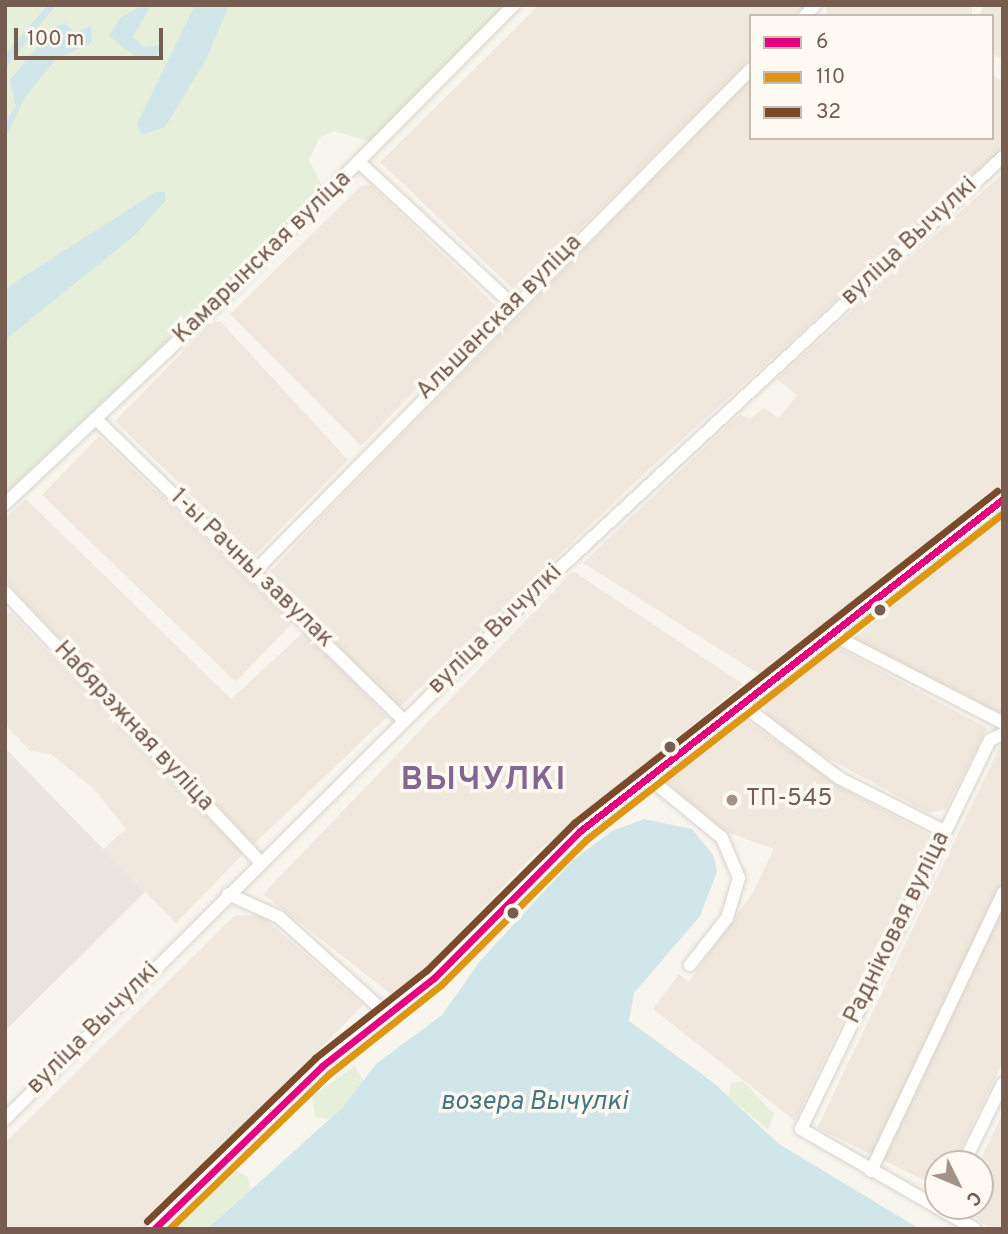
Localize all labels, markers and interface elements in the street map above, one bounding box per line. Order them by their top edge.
scale bar [18,14,166,58]
legend [749,14,994,140]
text: 100 m [27,26,84,53]
text: 6 [816,29,829,56]
text: 110 [816,64,845,91]
text: 32 [816,99,841,126]
street label: Камарынская вуліца [168,166,358,350]
street label: вуліца Вычулкі [836,172,984,312]
street label: Альшанская вуліца [411,229,589,407]
street label: 1-ы Рачны завулак [163,484,339,654]
street label: вуліца Вычулкі [423,559,569,701]
unlabelled marker [873,603,887,617]
street label: Набярэжная вуліца [47,636,219,818]
unlabelled marker [663,740,677,754]
district label: ВЫЧУЛКІ [402,762,566,800]
place label: ТП-545 [746,786,832,814]
marker: ТП-545 [724,792,740,808]
street label: Радніковая вуліца [839,827,957,1029]
unlabelled marker [506,906,520,920]
street label: вуліца Вычулкі [22,957,166,1101]
water label: возера Вычулкі [440,1087,628,1119]
north arrow [924,1150,994,1220]
text: С [960,1185,986,1211]

